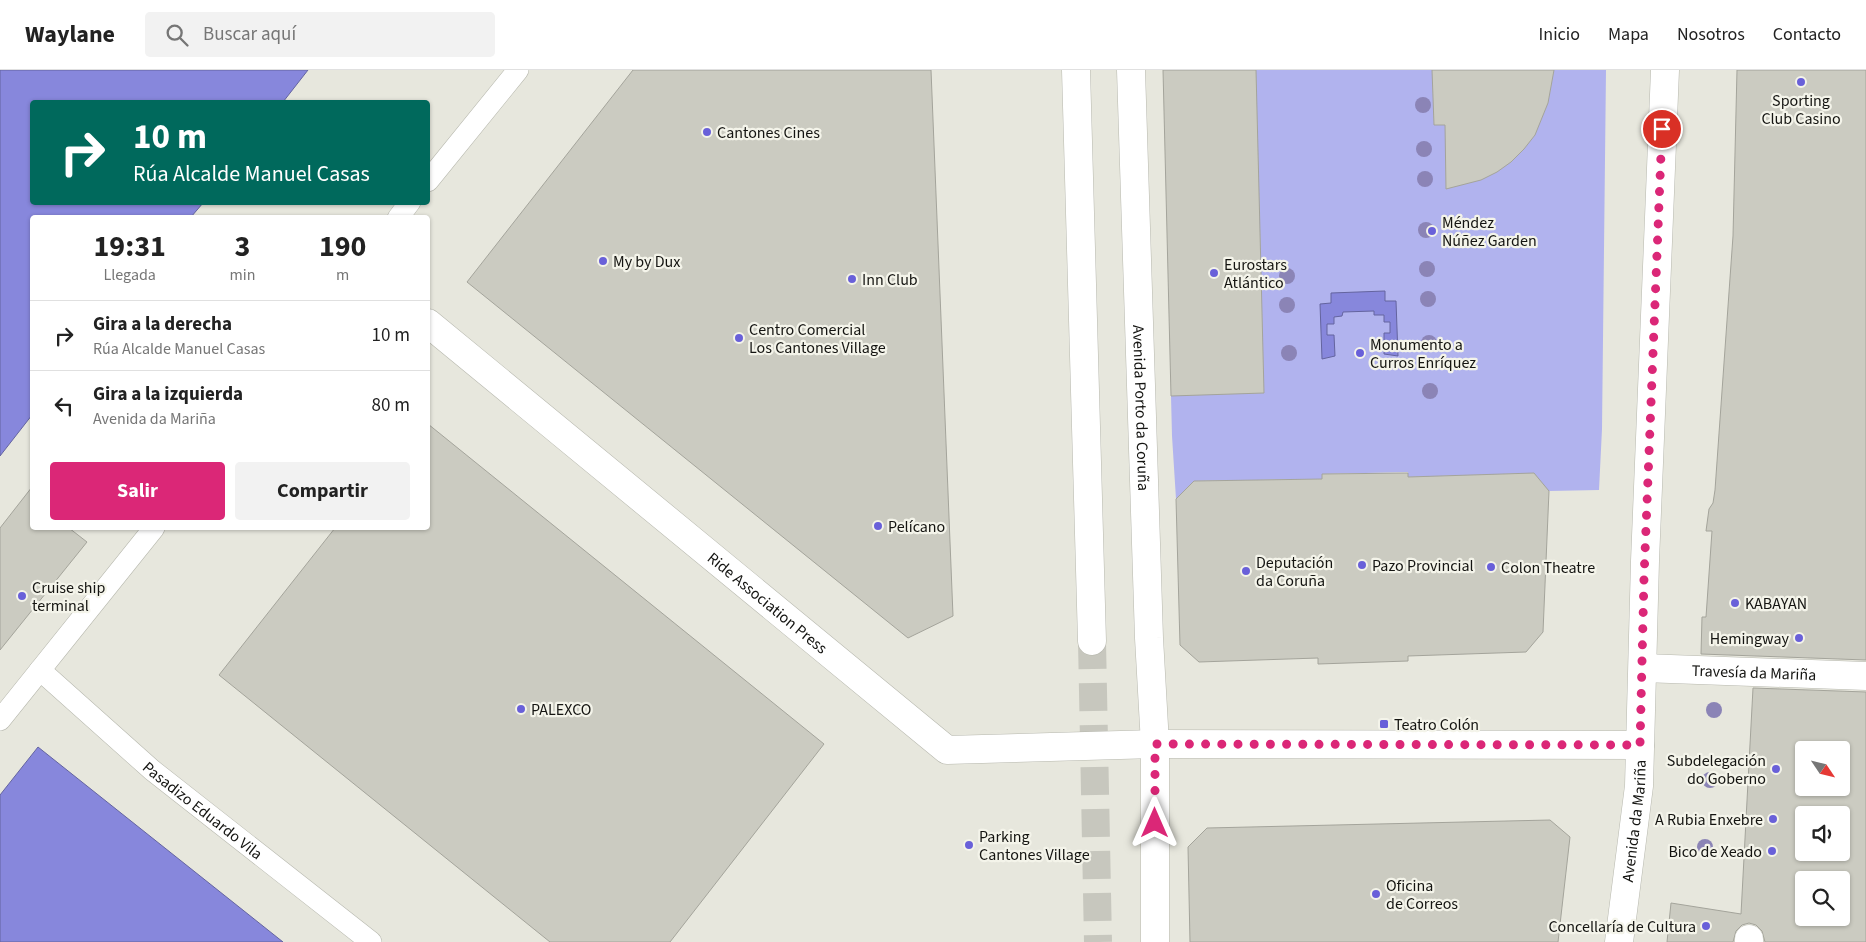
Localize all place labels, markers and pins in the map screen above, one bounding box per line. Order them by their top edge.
marker: Sporting Club Casino [1795,76,1807,88]
place label: Sporting Club Casino [1761,90,1841,130]
pin [1641,108,1683,150]
place label: Cantones Cines [717,122,820,144]
marker: Cantones Cines [701,126,713,138]
place label: Méndez Núñez Garden [1442,212,1537,252]
marker: Méndez Núñez Garden [1426,225,1438,237]
place label: My by Dux [613,251,680,273]
place label: Eurostars Atlántico [1224,254,1287,294]
marker: My by Dux [597,255,609,267]
marker: Eurostars Atlántico [1208,267,1220,279]
place label: Inn Club [862,269,918,291]
marker: Inn Club [846,273,858,285]
place label: Centro Comercial Los Cantones Village [749,319,886,359]
marker: Centro Comercial Los Cantones Village [733,332,745,344]
place label: Monumento a Curros Enríquez [1370,334,1476,374]
marker: Monumento a Curros Enríquez [1354,347,1366,359]
place label: Pelícano [888,516,945,538]
marker: Pelícano [872,520,884,532]
place label: Deputación da Coruña [1256,552,1333,592]
place label: Pazo Provincial [1372,555,1474,577]
place label: Colon Theatre [1501,557,1595,579]
marker: Pazo Provincial [1356,559,1368,571]
marker: Colon Theatre [1485,561,1497,573]
marker: Deputación da Coruña [1240,565,1252,577]
place label: Cruise ship terminal [32,577,106,617]
marker: Cruise ship terminal [16,590,28,602]
place label: KABAYAN [1745,593,1807,615]
marker: KABAYAN [1729,597,1741,609]
place label: Hemingway [1710,628,1790,650]
marker: Hemingway [1793,632,1805,644]
place label: PALEXCO [531,699,591,721]
marker: PALEXCO [515,703,527,715]
place label: Teatro Colón [1394,714,1479,736]
marker: Teatro Colón [1378,718,1390,730]
place label: Subdelegación do Goberno [1667,750,1766,790]
marker: Subdelegación do Goberno [1770,763,1782,775]
place label: A Rubia Enxebre [1655,809,1763,831]
marker: A Rubia Enxebre [1767,813,1779,825]
place label: Parking Cantones Village [979,826,1090,866]
marker: Parking Cantones Village [963,839,975,851]
place label: Bico de Xeado [1668,841,1762,863]
marker: Bico de Xeado [1766,845,1778,857]
place label: Oficina de Correos [1386,875,1458,915]
marker: Oficina de Correos [1370,888,1382,900]
place label: Concellaría de Cultura [1548,916,1696,938]
marker: Concellaría de Cultura [1700,920,1712,932]

